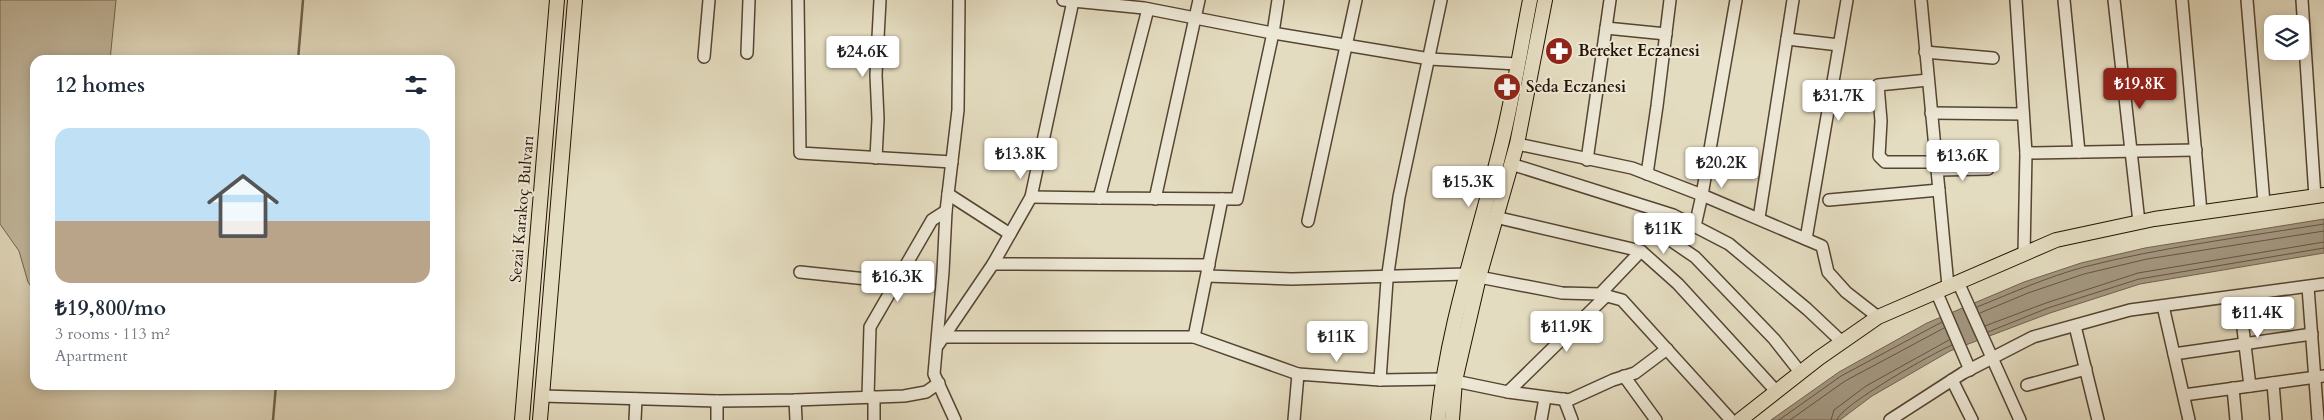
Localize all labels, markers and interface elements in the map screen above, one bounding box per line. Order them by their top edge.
map controls [2264,15,2309,60]
button: layers [2264,15,2309,60]
pin: ₺24.6K [822,36,904,78]
pharmacy icon: Bereket Eczanesi [1544,36,1574,66]
place label: Bereket Eczanesi [1578,40,1700,62]
text: ₺24.6K [837,41,889,63]
pin: ₺19.8K [2099,68,2181,110]
text: 12 homes [55,71,145,100]
icon: filters [402,71,430,99]
pharmacy icon: Seda Eczanesi [1492,72,1522,102]
text: ₺19.8K [2114,73,2166,95]
place label: Seda Eczanesi [1526,76,1626,98]
pin: ₺31.7K [1798,80,1880,122]
text: ₺31.7K [1813,85,1865,107]
street label: Sezai Karakoç Bulvarı [505,134,539,283]
pin: ₺13.8K [980,138,1062,180]
pin: ₺13.6K [1922,140,2004,182]
text: ₺13.8K [995,143,1047,165]
text: ₺13.6K [1937,145,1989,167]
pin: ₺20.2K [1681,146,1763,189]
text: ₺20.2K [1696,152,1748,174]
icon: home [198,161,288,251]
pin: ₺15.3K [1428,166,1510,208]
text: ₺15.3K [1443,171,1495,193]
pin: ₺11K [1634,212,1694,255]
text: ₺11K [1645,218,1683,240]
pin: ₺16.3K [857,260,939,303]
text: ₺16.3K [872,266,924,288]
text: ₺19,800/mo [55,294,166,323]
pin: ₺11.4K [2217,296,2299,339]
text: ₺11.4K [2232,302,2284,324]
pin: ₺11.9K [1526,310,1608,353]
text: ₺11.9K [1541,316,1593,338]
pin: ₺11K [1307,320,1367,363]
text: 3 rooms · 113 m² [55,323,170,345]
text: ₺11K [1318,326,1356,348]
text: Apartment [55,345,128,367]

